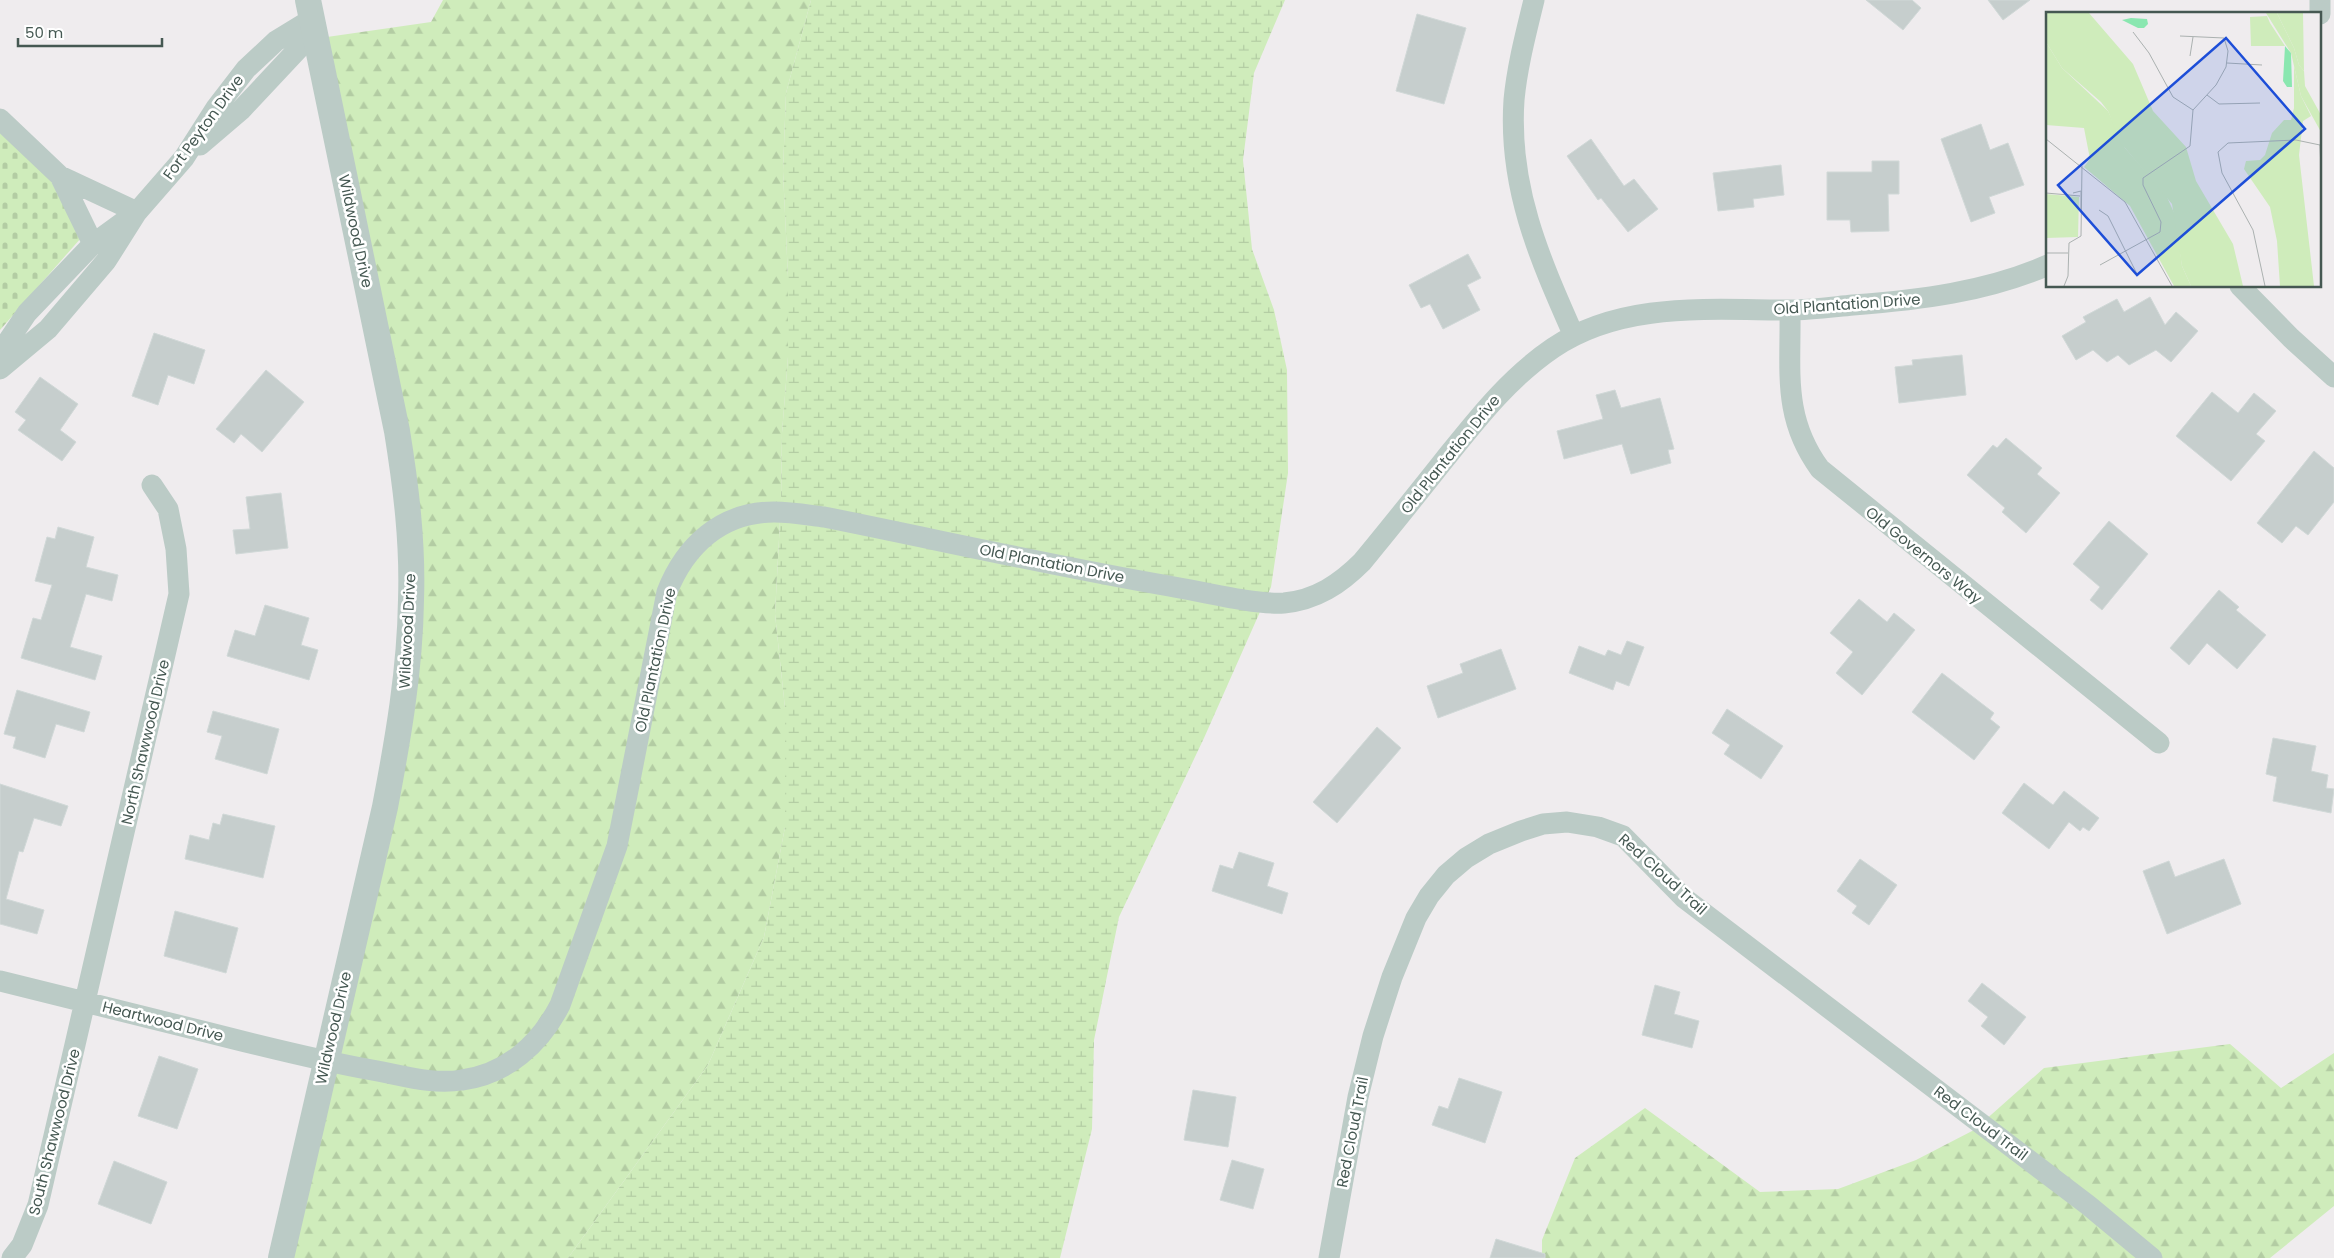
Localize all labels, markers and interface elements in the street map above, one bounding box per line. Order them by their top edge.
inset map [2046,12,2322,288]
scale bar [18,15,161,47]
text: 50 m [25,22,63,43]
street label: Fort Peyton Drive [158,70,248,184]
street label: Wildwood Drive [334,172,378,290]
street label: Old Plantation Drive [1773,288,1921,320]
street label: Old Plantation Drive [1395,390,1505,518]
street label: Old Governors Way [1861,502,1987,609]
street label: Old Plantation Drive [978,539,1126,587]
street label: Wildwood Drive [393,573,421,689]
street label: Old Plantation Drive [629,586,681,734]
street label: North Shawwood Drive [116,657,174,827]
street label: Red Cloud Trail [1614,829,1712,919]
street label: Wildwood Drive [310,969,356,1087]
street label: Heartwood Drive [100,996,226,1046]
street label: South Shawwood Drive [23,1046,85,1218]
street label: Red Cloud Trail [1331,1075,1373,1189]
street label: Red Cloud Trail [1930,1081,2032,1165]

